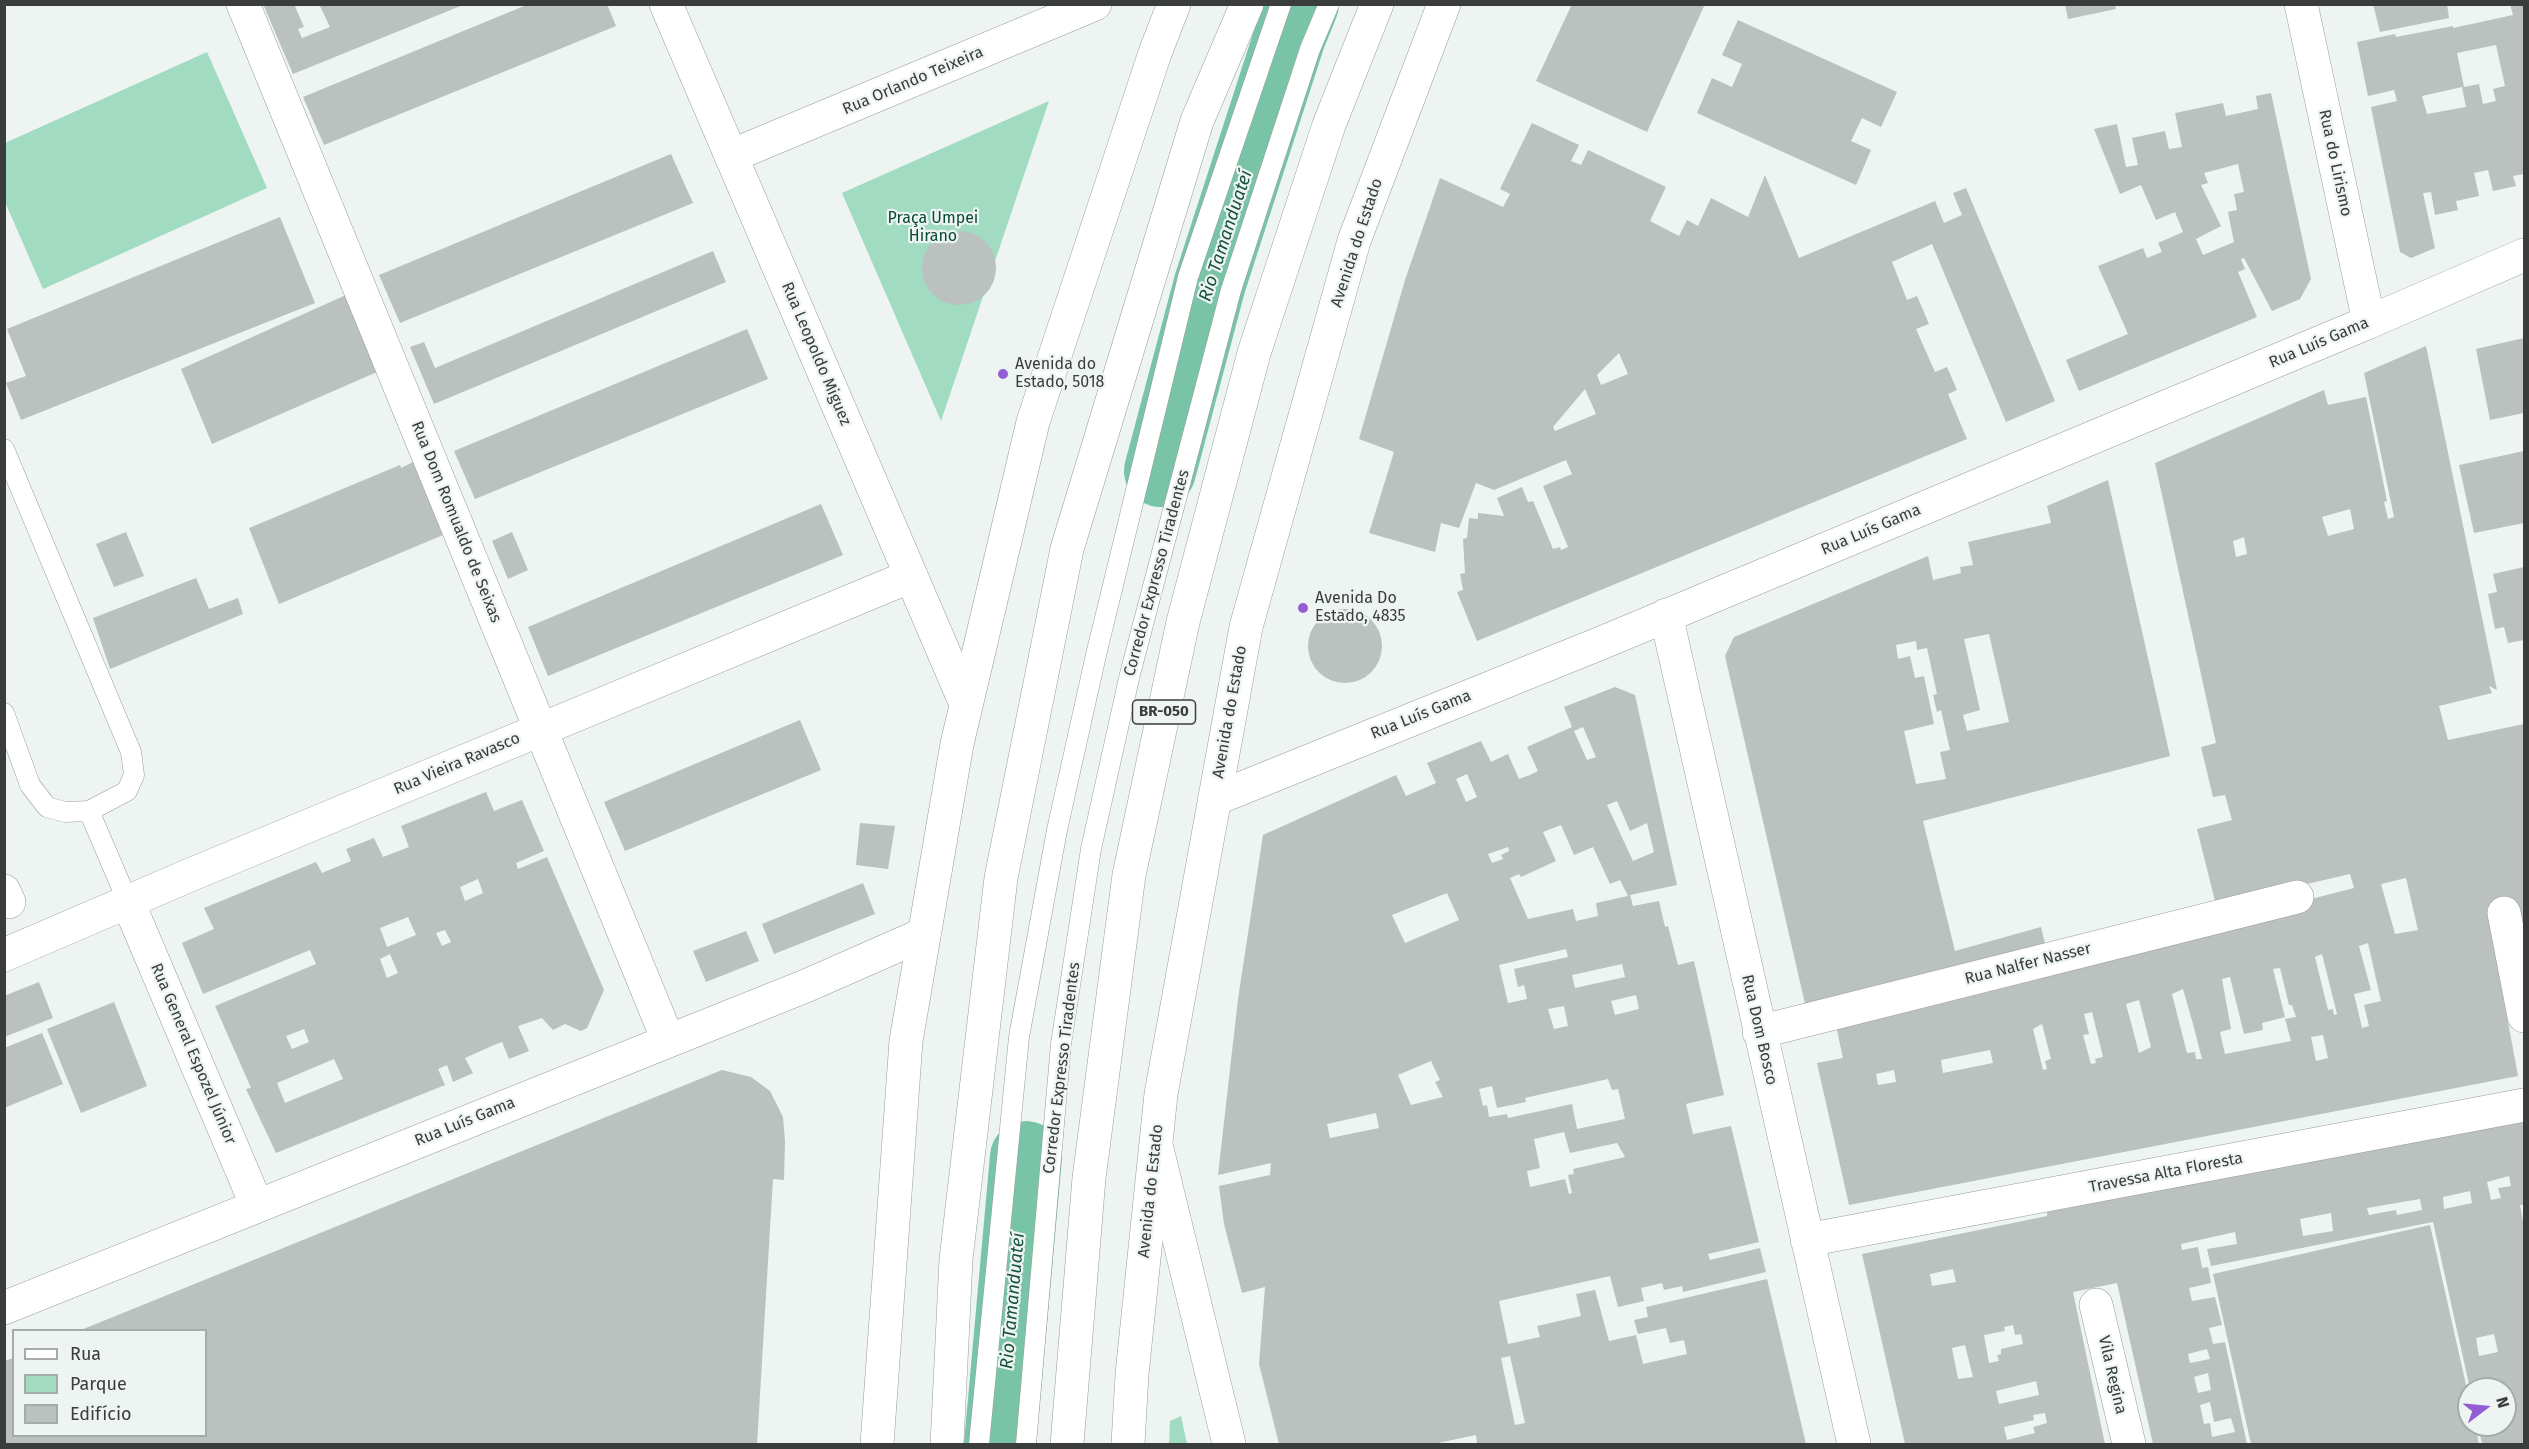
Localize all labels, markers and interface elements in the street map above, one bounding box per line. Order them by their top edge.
street label: Rua Orlando Teixeira [840,43,986,119]
street label: Rua do Lirismo [2314,108,2356,218]
water label: Rio Tamanduateí [1195,168,1257,304]
street label: Avenida do Estado [1327,176,1387,310]
park label: Praça Umpei Hirano [888,209,978,247]
street label: Rua Leopoldo Miguez [777,279,855,429]
street label: Rua Luís Gama [2266,313,2372,373]
place label: Avenida do Estado, 5018 [1015,355,1104,393]
marker: Avenida do Estado, 5018 [996,367,1010,381]
street label: Rua Dom Romualdo de Seixas [407,418,505,626]
street label: Corredor Expresso Tiradentes [1120,468,1194,678]
street label: Rua Luís Gama [1818,500,1924,560]
place label: Avenida Do Estado, 4835 [1315,589,1405,627]
marker: Avenida Do Estado, 4835 [1296,601,1310,615]
street label: Avenida do Estado [1209,644,1251,780]
street label: Rua Luís Gama [1368,686,1474,744]
road number: BR-050 [1132,700,1196,724]
street label: Rua Vieira Ravasco [391,729,523,799]
street label: Rua Nalfer Nasser [1963,939,2093,989]
street label: Rua General Espozel Júnior [146,961,240,1147]
street label: Corredor Expresso Tiradentes [1039,961,1085,1175]
street label: Rua Dom Bosco [1737,973,1781,1087]
street label: Rua Luís Gama [412,1093,518,1151]
street label: Avenida do Estado [1134,1123,1168,1259]
street label: Travessa Alta Floresta [2087,1149,2245,1197]
water label: Rio Tamanduateí [996,1232,1030,1370]
legend [12,1329,207,1437]
street label: Vila Regina [2094,1334,2130,1416]
text: Rua [70,1343,101,1365]
text: Parque [70,1373,127,1395]
north arrow [2457,1377,2517,1437]
text: N [2492,1395,2513,1410]
text: Edifício [70,1403,132,1425]

